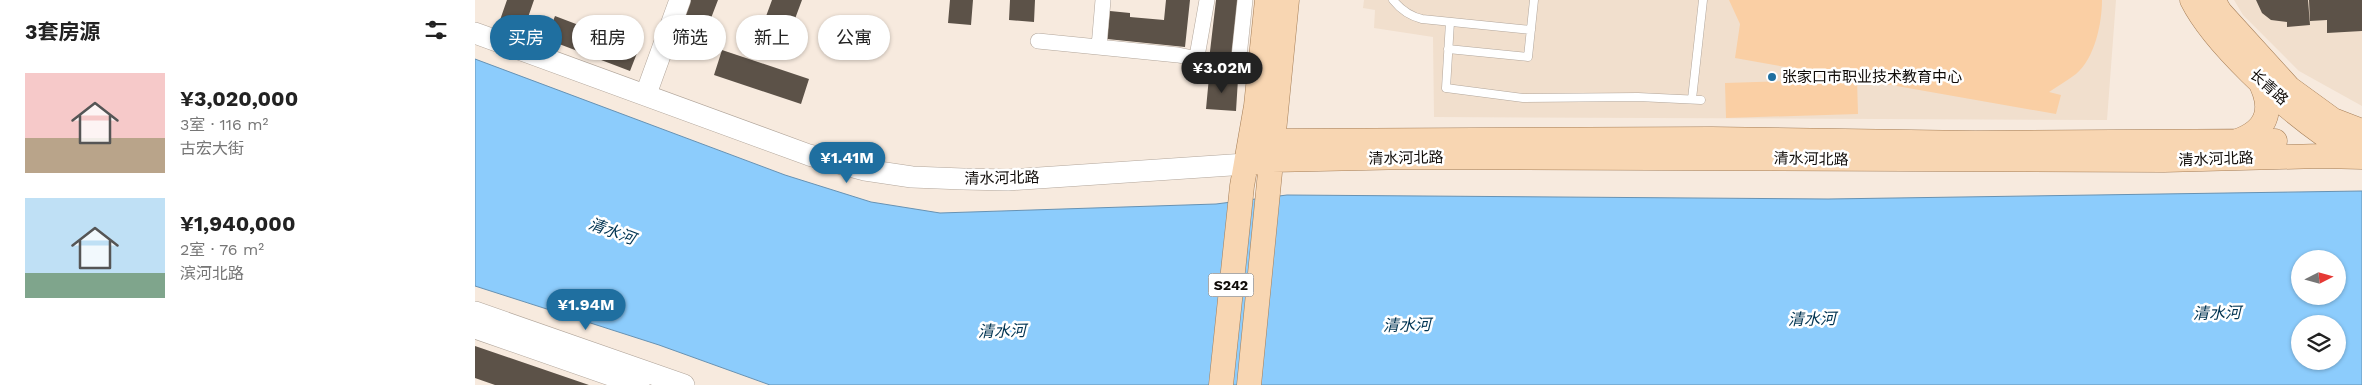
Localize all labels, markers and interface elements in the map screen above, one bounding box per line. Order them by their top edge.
chip: 买房 [490,15,562,60]
chip: 租房 [572,15,644,60]
chip: 筛选 [654,15,726,60]
chip: 新上 [736,15,808,60]
chip: 公寓 [818,15,890,60]
icon: filters [422,16,450,44]
text: 3套房源 [25,19,100,44]
pin: ¥3.02M [1181,52,1263,94]
text: ¥3.02M [1192,58,1252,77]
street label: 长青路 [2246,65,2292,109]
place label: 张家口市职业技术教育中心 [1782,68,1962,86]
marker: 张家口市职业技术教育中心 [1766,71,1778,83]
text: ¥3,020,000 [180,86,298,111]
icon: home [65,93,125,153]
text: 3室 · 116 m² [180,115,268,134]
text: 古宏大街 [180,139,244,158]
pin: ¥1.41M [806,142,888,184]
text: ¥1.41M [820,148,874,167]
street label: 清水河北路 [1368,148,1444,168]
street label: 清水河北路 [1773,149,1849,169]
street label: 清水河北路 [2178,149,2254,169]
street label: 清水河北路 [964,168,1040,188]
text: ¥1,940,000 [180,211,295,236]
water label: 清水河 [586,214,641,249]
icon: home [65,218,125,278]
text: 2室 · 76 m² [180,240,264,259]
north arrow [2291,250,2346,305]
map controls [2291,250,2346,370]
text: 滨河北路 [180,264,244,283]
road number: S242 [1209,274,1253,296]
pin: ¥1.94M [545,288,627,331]
text: ¥1.94M [558,295,614,314]
water label: 清水河 [2193,303,2244,323]
water label: 清水河 [1788,309,1839,329]
water label: 清水河 [1383,315,1434,335]
button: layers [2291,315,2346,370]
water label: 清水河 [978,321,1029,341]

